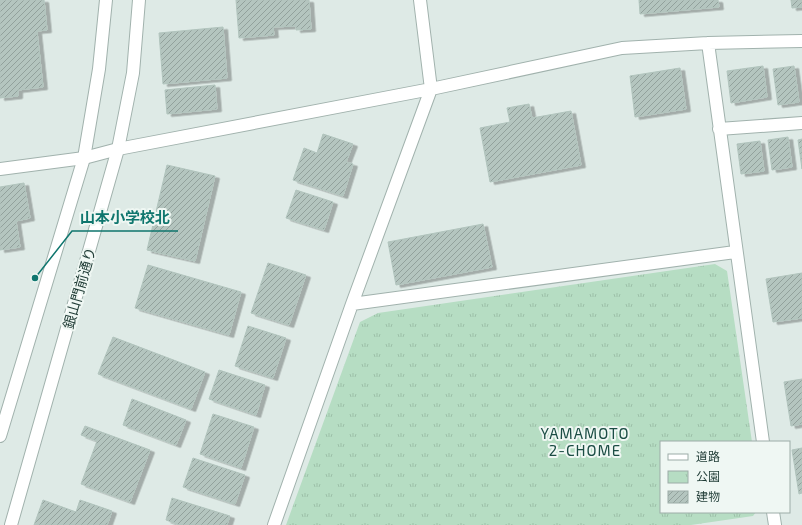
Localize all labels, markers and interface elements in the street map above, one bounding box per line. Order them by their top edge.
callout: 山本小学校北 [72,204,178,231]
text: 山本小学校北 [80,208,170,226]
street label: 銀山門前通り [59,245,99,331]
district label: YAMAMOTO 2-CHOME [540,424,630,459]
legend [660,441,790,513]
text: 道路 [696,449,720,463]
text: 公園 [696,469,720,483]
text: 建物 [696,489,720,503]

